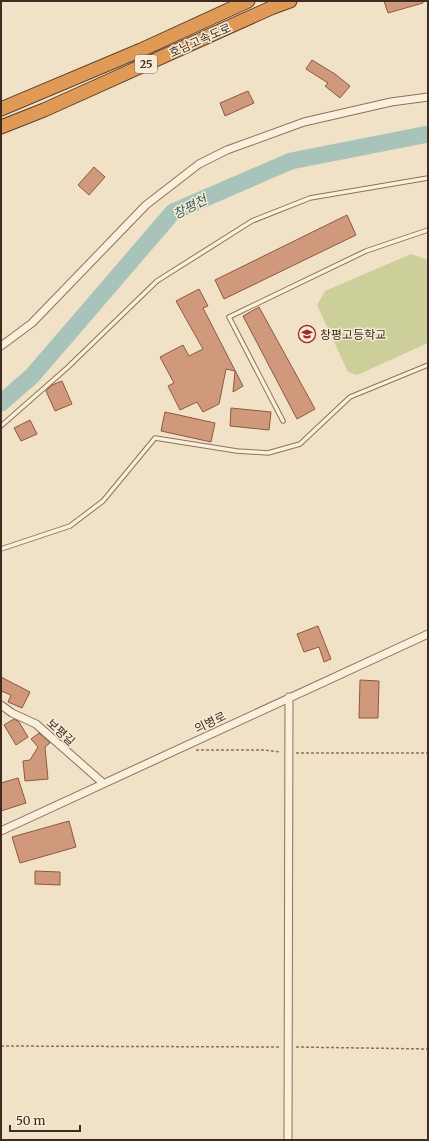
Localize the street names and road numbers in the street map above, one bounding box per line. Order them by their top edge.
street label: 호남고속도로 [167,20,233,60]
road number: 25 [135,55,157,73]
street label: 의병로 [192,708,228,736]
street label: 보평길 [44,715,78,749]

